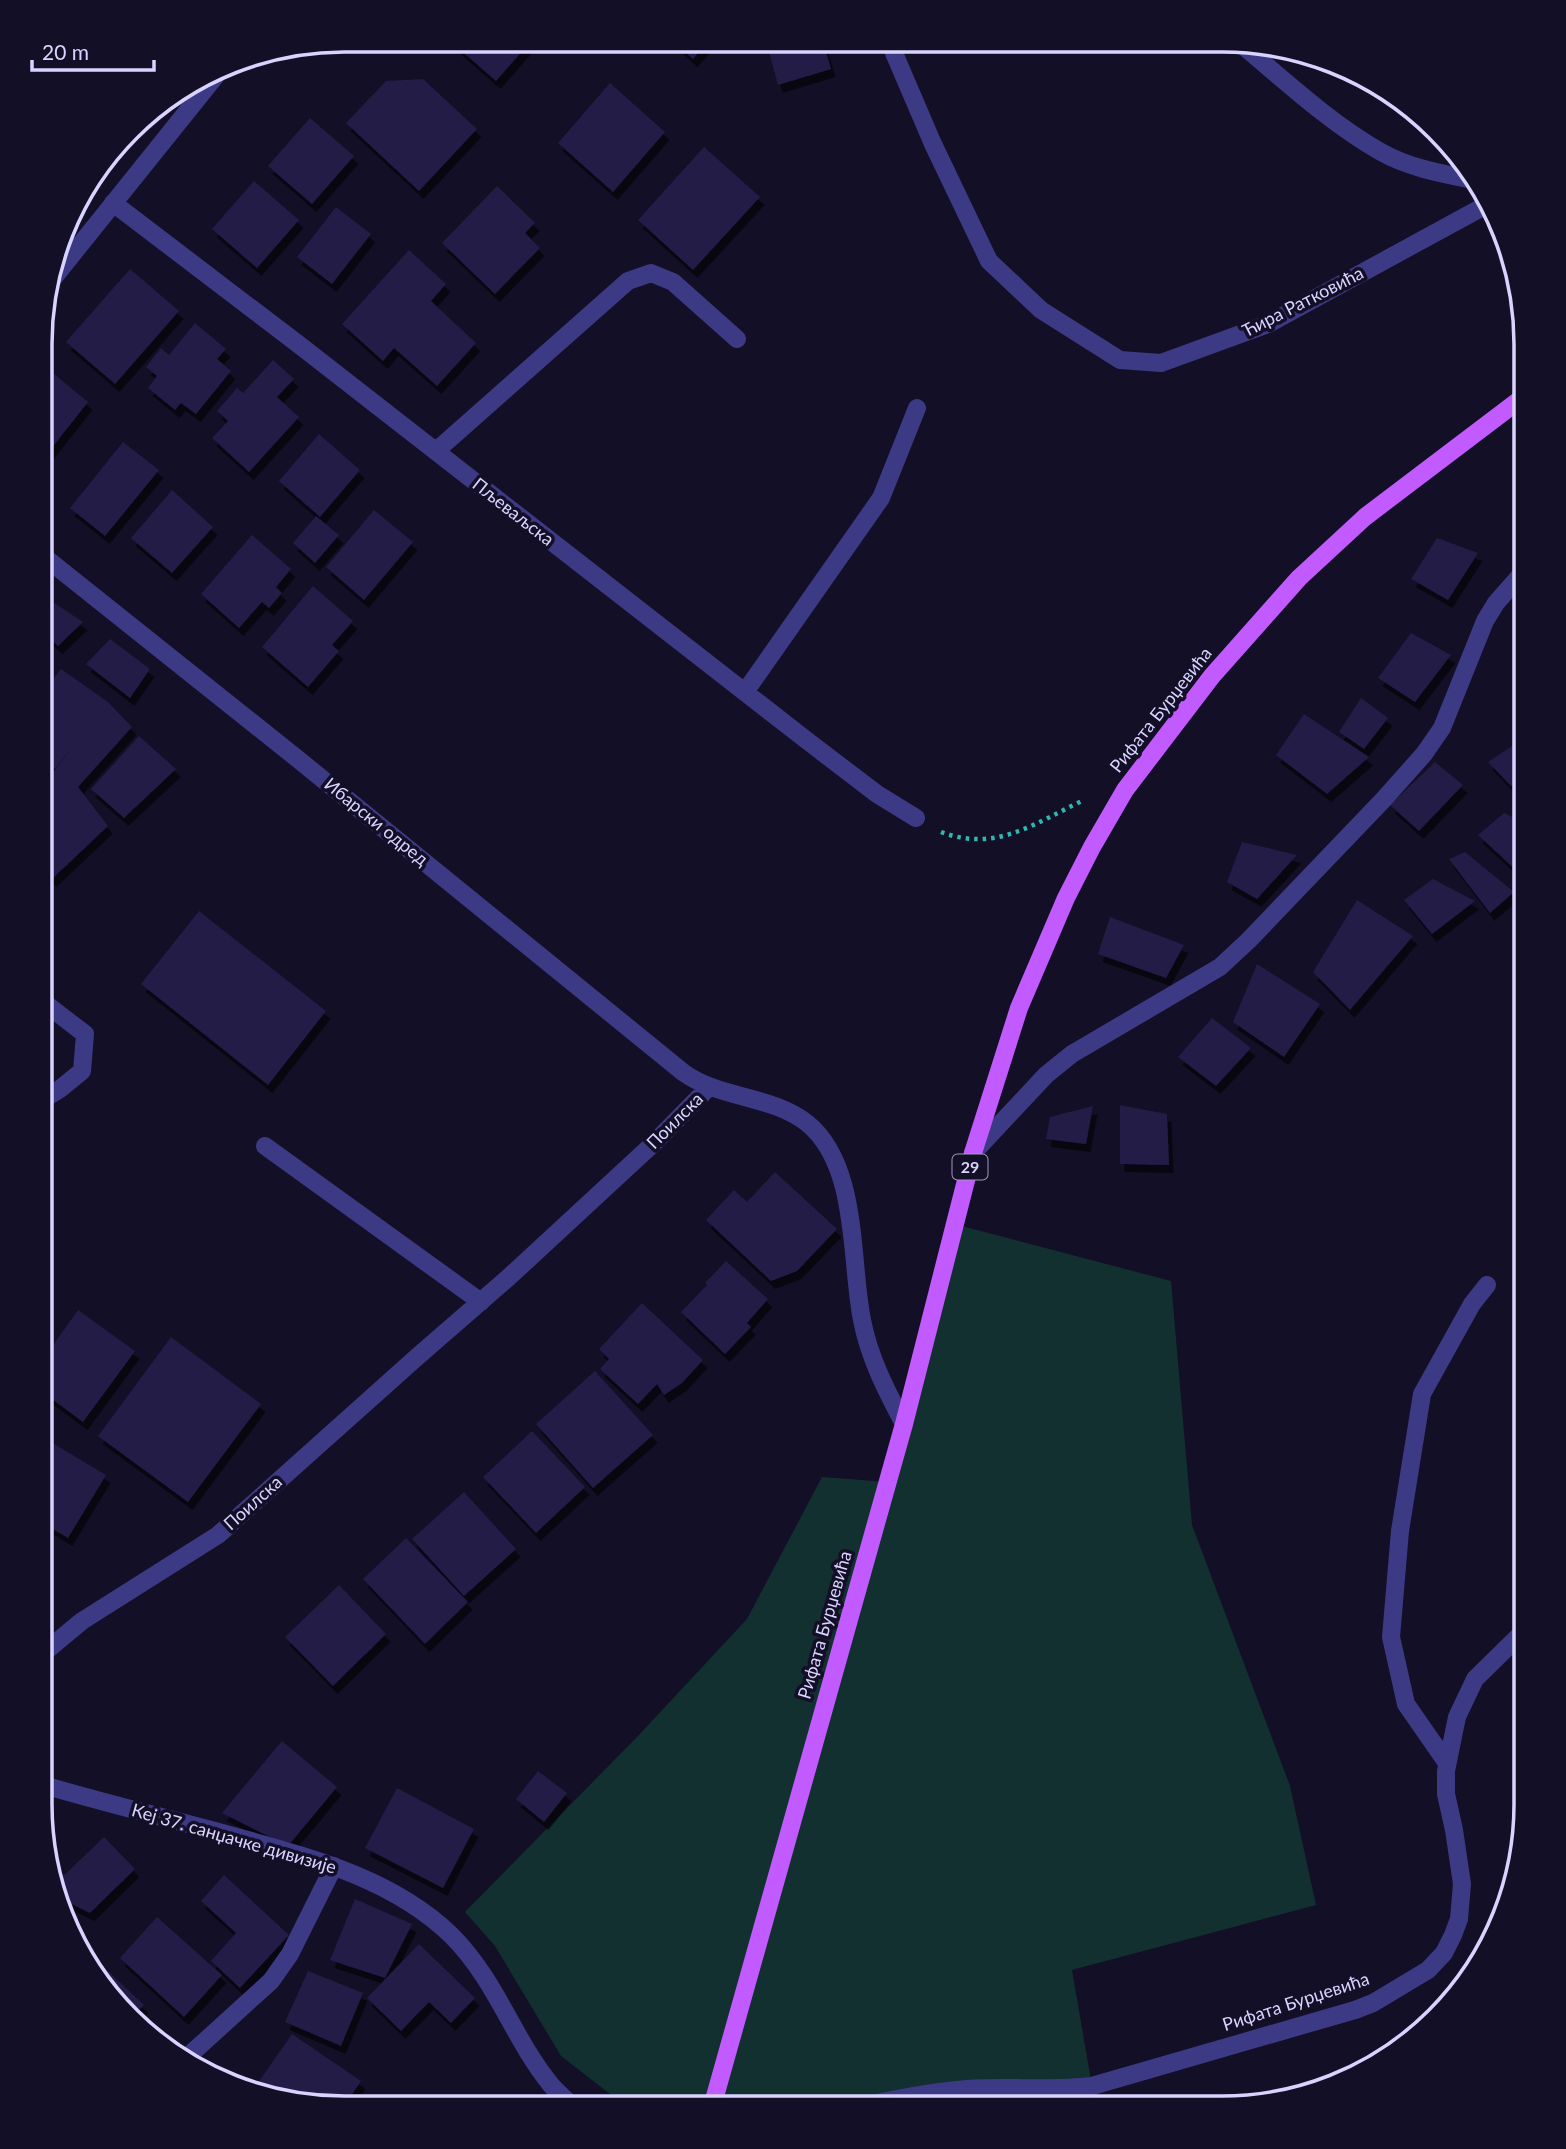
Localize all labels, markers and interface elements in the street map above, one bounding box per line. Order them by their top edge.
scale bar [32,28,154,72]
text: 20 m [42,39,89,64]
street label: Ћира Ратковића [1238,261,1367,341]
street label: Пљеваљска [468,473,559,550]
street label: Рифата Бурџевића [1104,642,1216,776]
street label: Ибарски одред [320,773,433,870]
street label: Поилска [641,1087,707,1153]
road number: 29 [953,1154,988,1180]
street label: Поилска [219,1470,286,1534]
street label: Рифата Бурџевића [792,1548,856,1701]
street label: Кеј 37. санџачке дивизије [130,1798,339,1878]
street label: Рифата Бурџевића [1220,1967,1372,2035]

